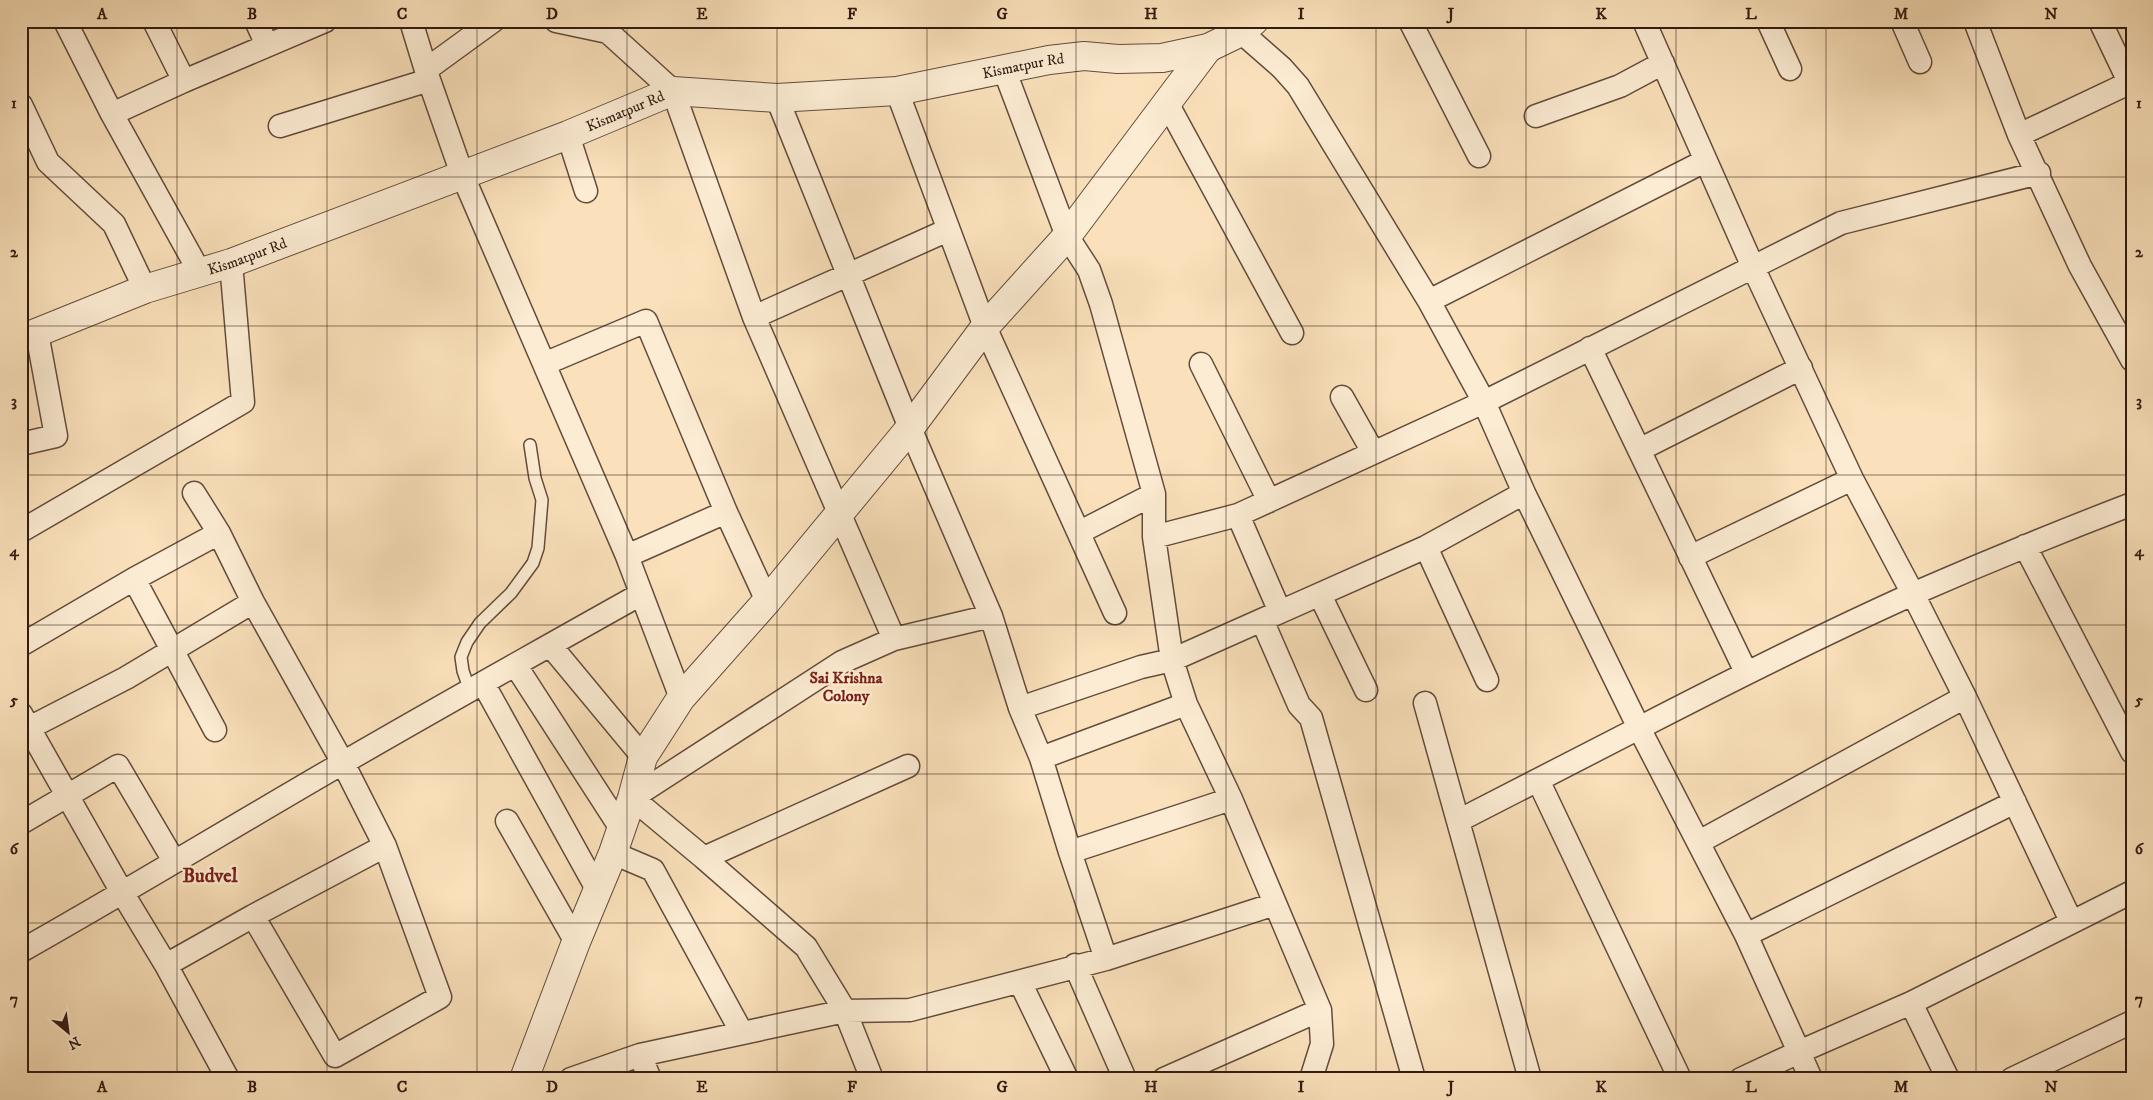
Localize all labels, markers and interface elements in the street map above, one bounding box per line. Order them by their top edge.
text: A [96,4,108,24]
text: B [247,4,257,24]
text: C [397,4,407,24]
text: D [546,4,558,24]
text: E [696,4,708,24]
text: F [847,4,857,24]
text: G [996,4,1008,24]
text: H [1144,4,1158,24]
text: I [1298,4,1305,24]
text: J [1446,4,1455,24]
text: K [1595,4,1607,24]
text: L [1745,4,1757,24]
text: M [1894,4,1909,24]
text: N [2044,4,2058,24]
street label: Kismatpur Rd [981,49,1066,83]
street label: Kismatpur Rd [583,87,668,136]
text: 1 [11,93,17,113]
text: 1 [2136,93,2142,113]
street label: Kismatpur Rd [205,233,290,280]
text: 2 [10,242,19,262]
text: 2 [2135,242,2144,262]
text: 3 [11,391,17,411]
text: 3 [2136,391,2142,411]
text: 4 [8,541,19,561]
text: 4 [2133,541,2144,561]
district label: Sai Krishna Colony [810,668,884,706]
text: 5 [9,690,18,710]
text: 5 [2134,690,2143,710]
text: 6 [10,839,20,859]
text: 6 [2135,839,2145,859]
district label: Budvel [182,864,239,889]
text: 7 [10,989,18,1009]
text: 7 [2135,989,2143,1009]
north arrow [42,1008,92,1058]
text: N [64,1032,83,1053]
text: A [96,1077,108,1097]
text: B [247,1077,257,1097]
text: C [397,1077,407,1097]
text: D [546,1077,558,1097]
text: E [696,1077,708,1097]
text: F [847,1077,857,1097]
text: G [996,1077,1008,1097]
text: H [1144,1077,1158,1097]
text: I [1298,1077,1305,1097]
text: J [1446,1077,1455,1097]
text: K [1595,1077,1607,1097]
text: L [1745,1077,1757,1097]
text: M [1894,1077,1909,1097]
text: N [2044,1077,2058,1097]

